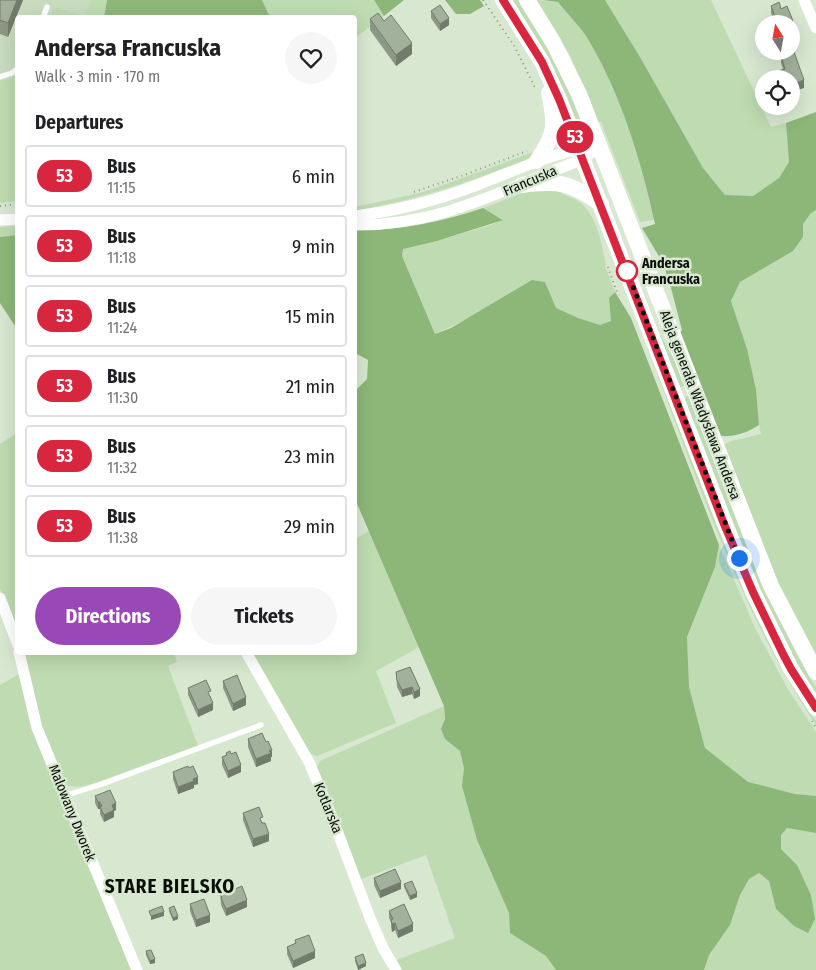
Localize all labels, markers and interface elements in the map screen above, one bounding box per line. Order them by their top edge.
north arrow [755,15,800,60]
map controls [755,15,800,115]
button: heart [285,32,337,84]
text: Andersa Francuska [35,34,221,62]
text: Walk · 3 min · 170 m [35,67,160,86]
button: locate [755,70,800,115]
text: Departures [35,111,123,134]
line badge: 53 [552,121,598,153]
text: 53 [566,126,584,148]
text: Bus [107,155,136,178]
street label: Francuska [501,162,560,200]
text: 53 [56,165,73,187]
text: 6 min [292,165,335,188]
text: 11:15 [107,178,136,197]
text: Bus [107,225,136,248]
text: 53 [56,235,73,257]
text: 9 min [292,235,335,258]
text: 11:18 [107,248,136,267]
place label: Andersa Francuska [641,255,700,288]
marker: Andersa Francuska [616,260,638,282]
text: Bus [107,295,136,318]
text: 53 [56,305,73,327]
text: 15 min [285,305,335,328]
street label: Aleja generała Władysława Andersa [656,308,744,502]
text: 11:24 [107,318,137,337]
text: Bus [107,365,136,388]
text: 53 [56,375,73,397]
text: 21 min [286,375,335,398]
text: 11:30 [107,388,138,407]
text: Bus [107,435,136,458]
text: 53 [56,445,73,467]
text: 23 min [284,445,335,468]
text: 11:32 [107,458,137,477]
text: Bus [107,505,136,528]
text: 53 [56,515,73,537]
text: 29 min [284,515,335,538]
text: 11:38 [107,528,138,547]
your location [727,546,752,571]
button: Directions [35,587,181,645]
button: Tickets [191,587,337,645]
street label: Malowany Dworek [45,762,99,864]
street label: Kotlarska [310,780,346,836]
district label: STARE BIELSKO [105,875,235,898]

